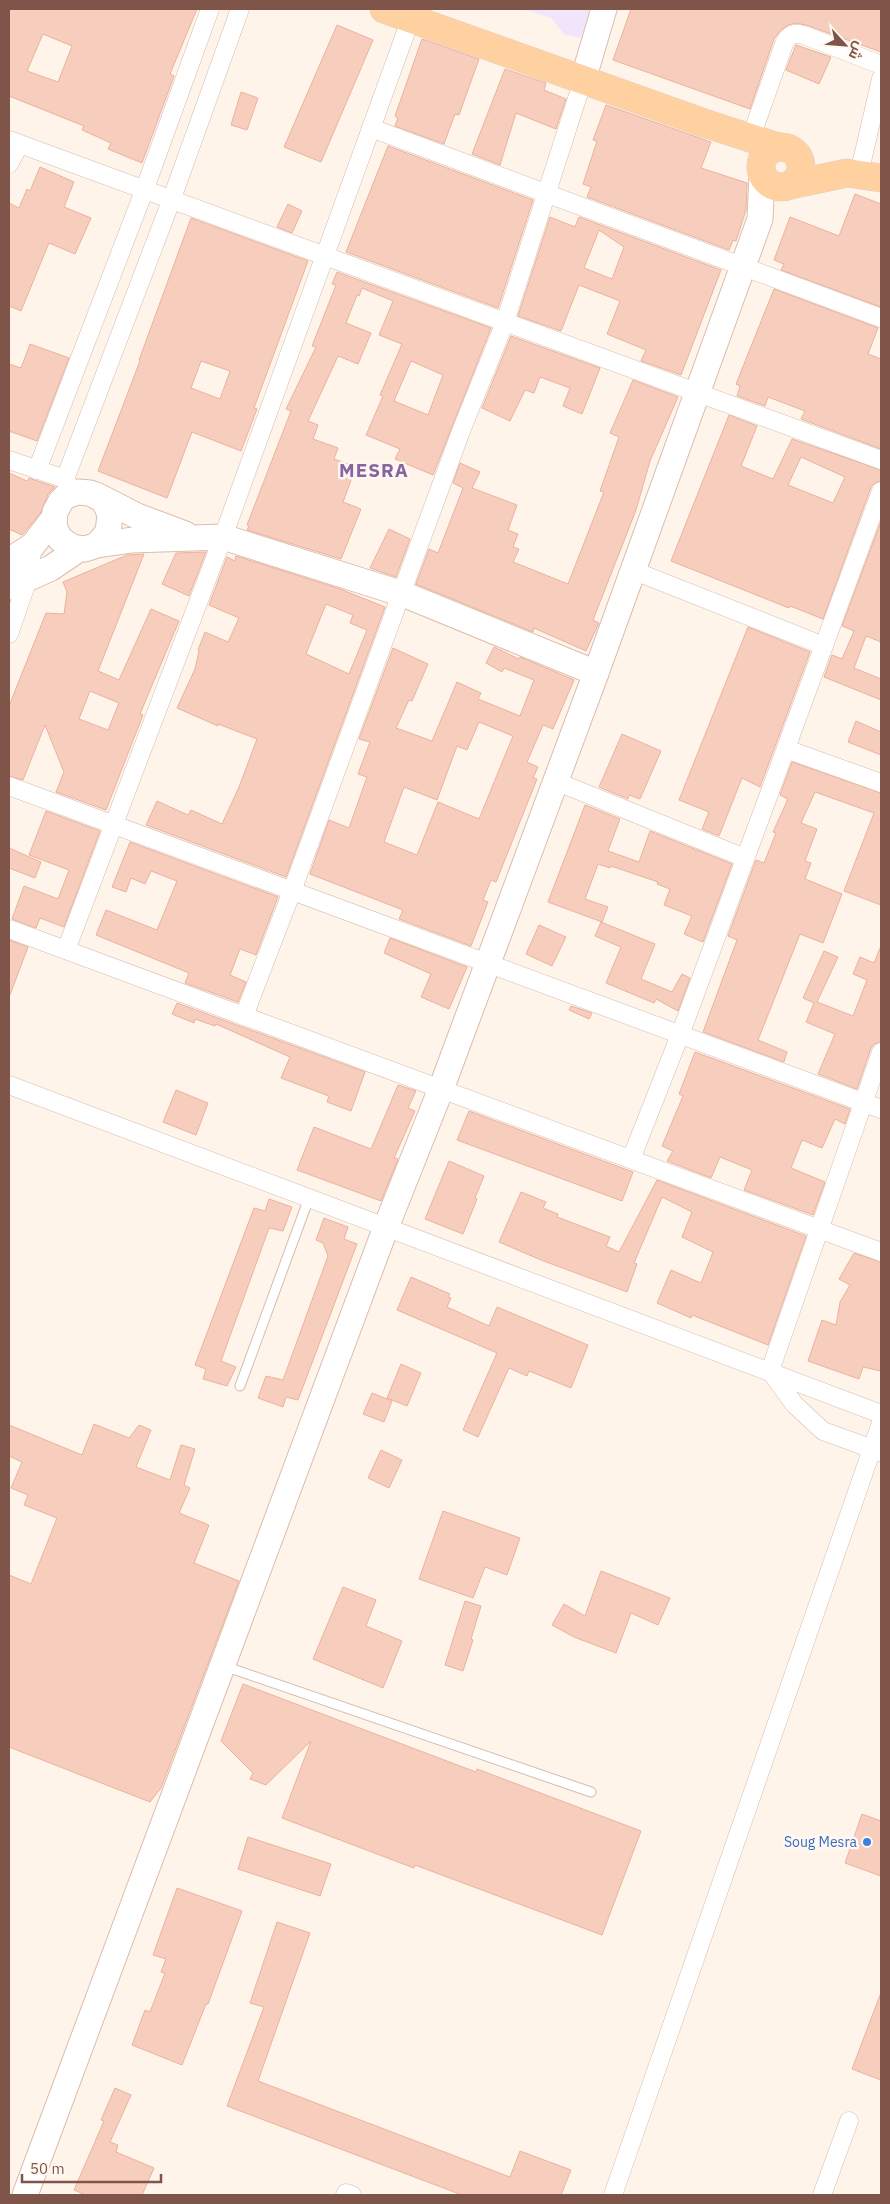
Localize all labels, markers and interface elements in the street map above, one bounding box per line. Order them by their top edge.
north arrow [820,20,870,70]
text: ش [845,39,869,63]
district label: MESRA [339,458,409,482]
place label: Soug Mesra [784,1833,858,1851]
marker: Soug Mesra [861,1836,873,1848]
scale bar [22,2152,161,2184]
text: 50 m [30,2159,65,2178]

